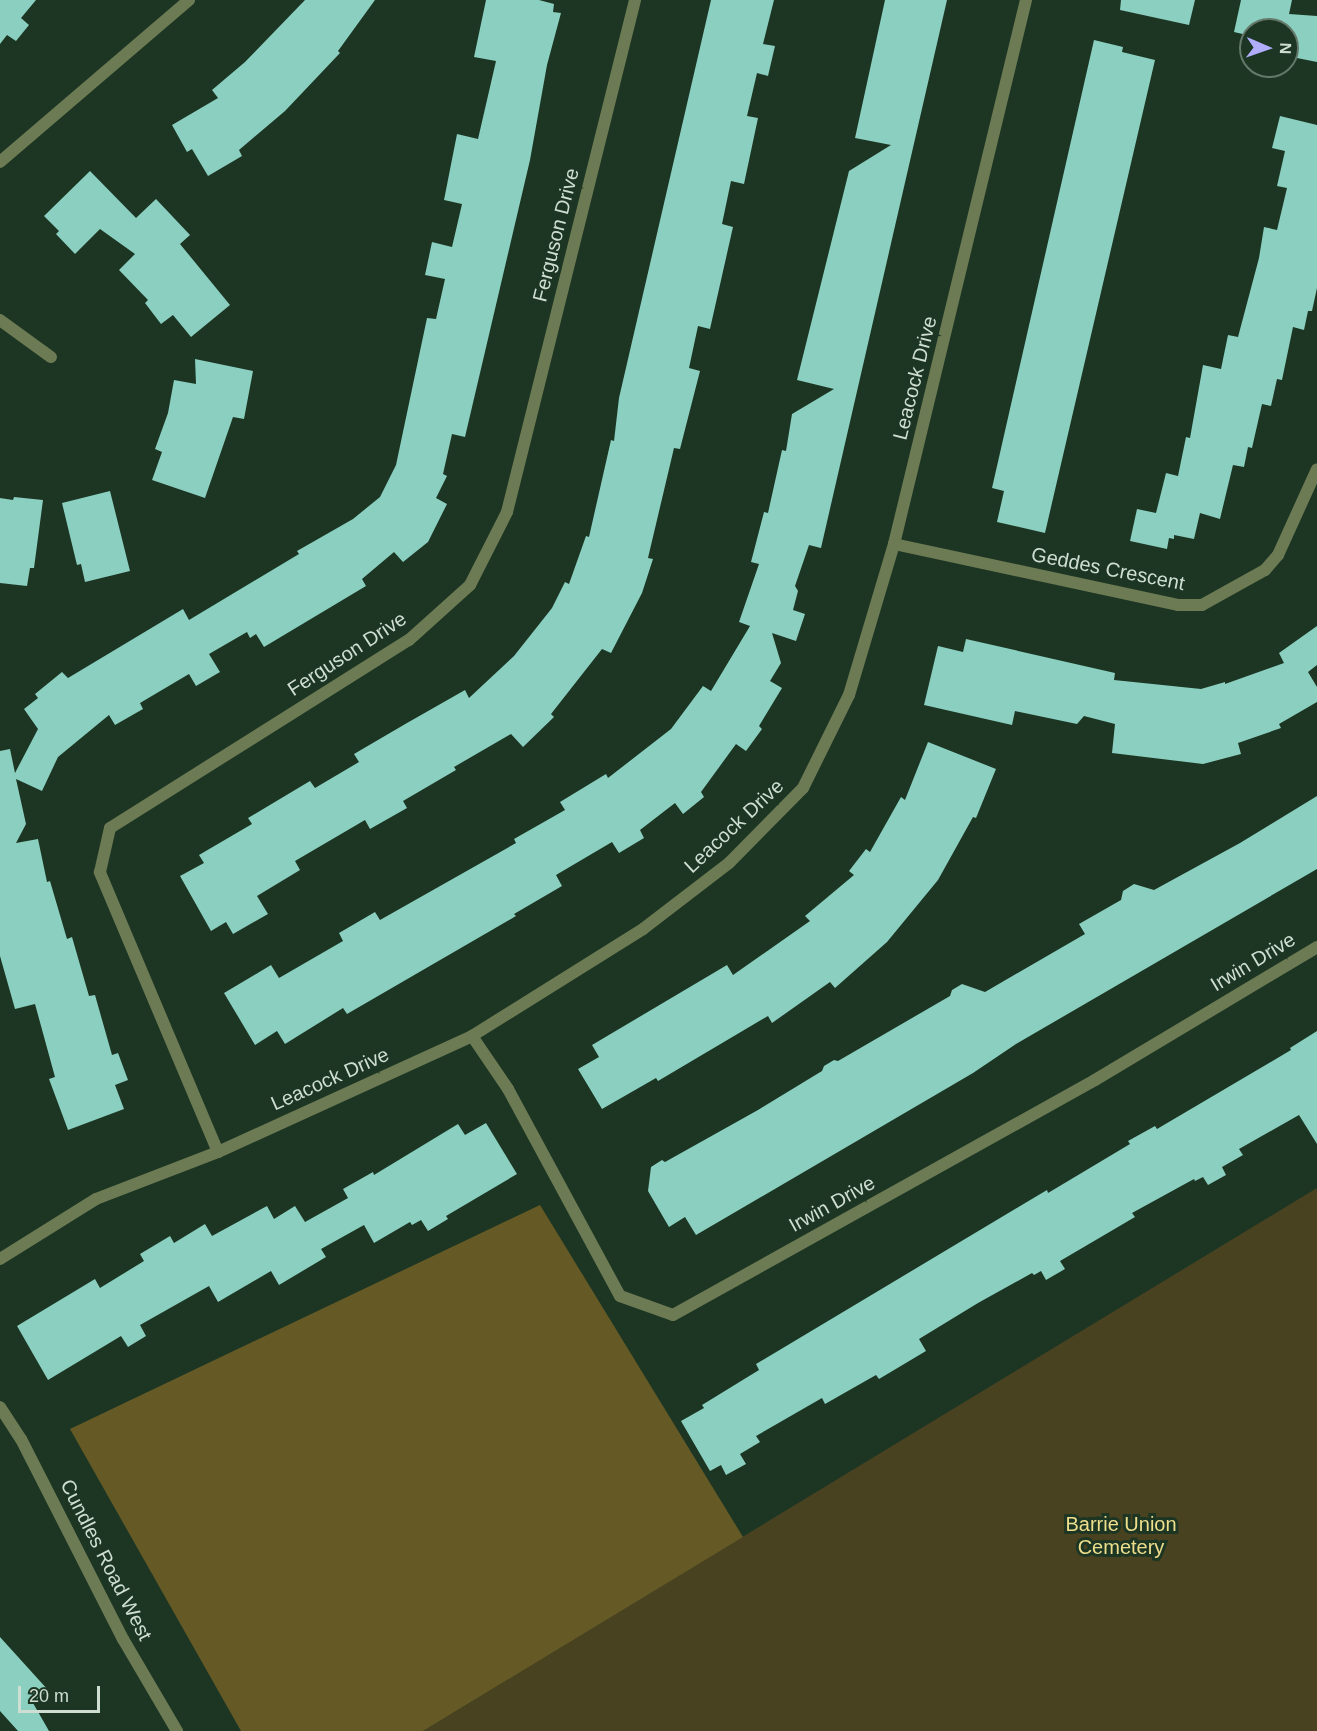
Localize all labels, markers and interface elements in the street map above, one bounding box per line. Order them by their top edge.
north arrow [1239,18,1299,78]
text: N [1277,43,1294,55]
street label: Ferguson Drive [528,166,584,304]
street label: Leacock Drive [888,314,942,442]
street label: Geddes Crescent [1029,542,1187,596]
street label: Ferguson Drive [283,607,411,701]
street label: Leacock Drive [679,774,789,878]
street label: Irwin Drive [1206,927,1300,997]
street label: Leacock Drive [267,1042,393,1116]
street label: Irwin Drive [785,1171,879,1237]
street label: Cundles Road West [55,1475,157,1645]
park label: Barrie Union Cemetery [1065,1512,1177,1559]
scale bar [21,1674,104,1712]
text: 20 m [29,1686,69,1706]

